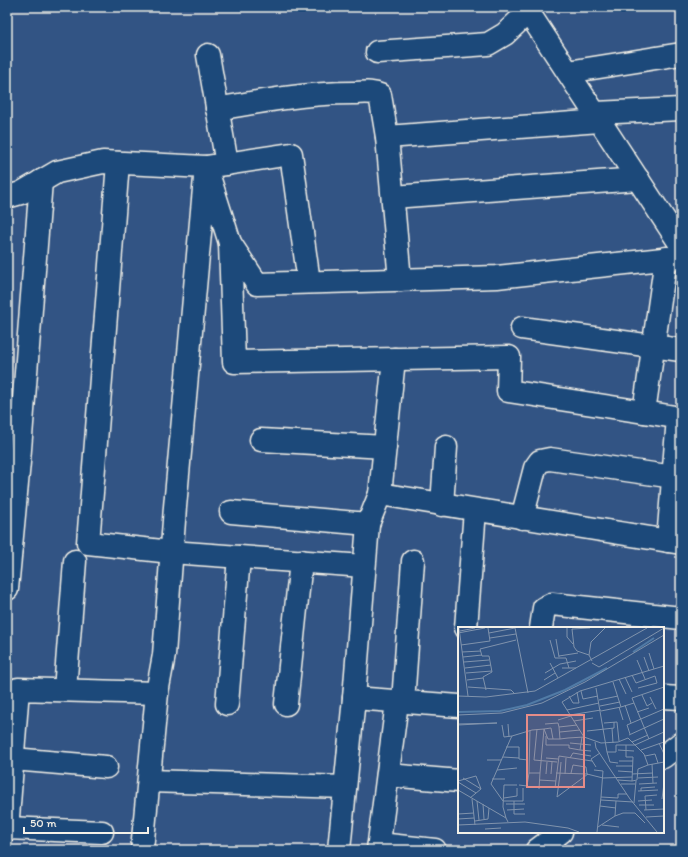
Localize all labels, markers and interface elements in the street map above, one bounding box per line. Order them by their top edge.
inset map [458,627,664,833]
scale bar [24,809,148,835]
text: 50 m [30,816,56,830]

